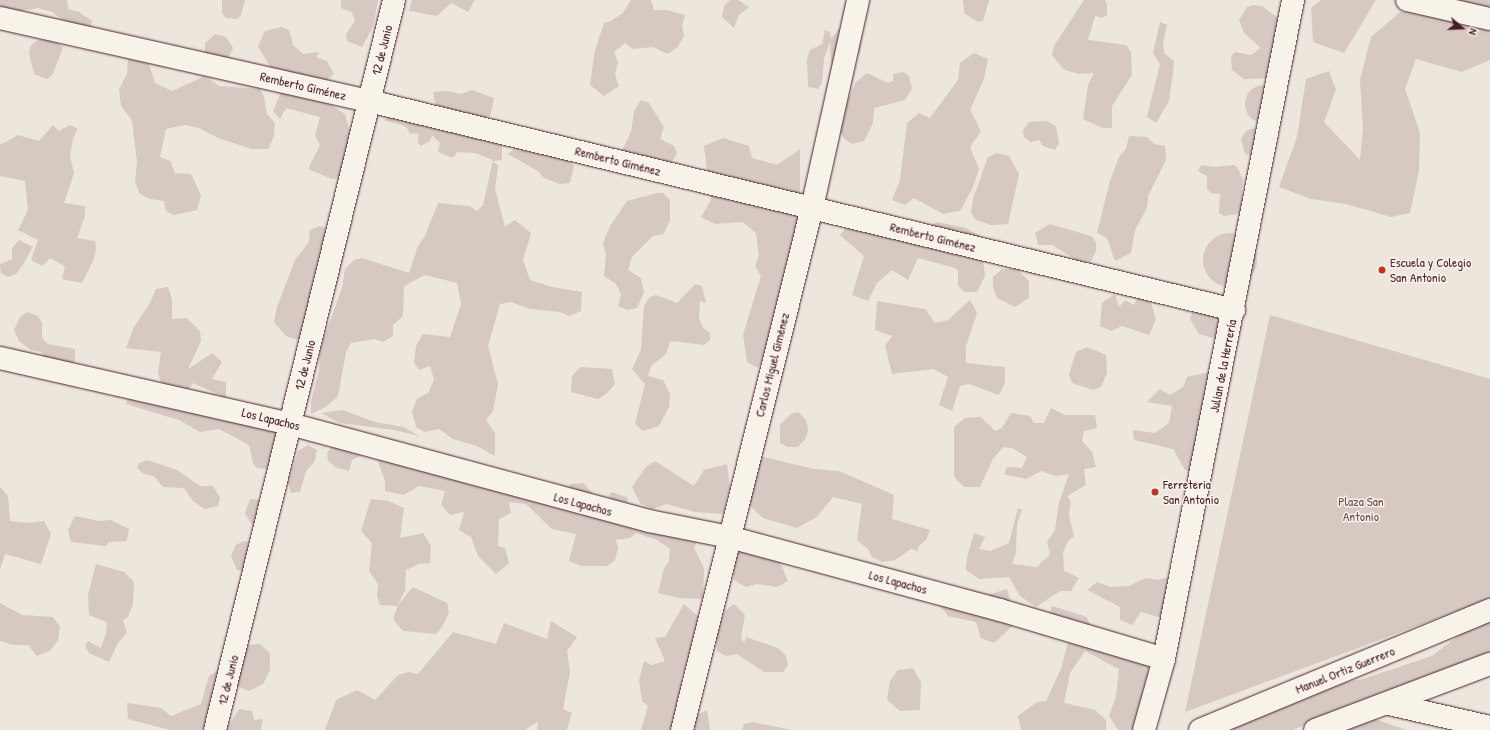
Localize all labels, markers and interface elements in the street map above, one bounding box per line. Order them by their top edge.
north arrow [1442,8,1482,48]
street label: 12 de Junio [368,23,396,77]
text: N [1466,27,1481,37]
street label: Remberto Giménez [258,69,348,103]
street label: Remberto Giménez [573,143,663,179]
street label: Remberto Giménez [888,219,978,255]
place label: Escuela y Colegio San Antonio [1390,255,1471,286]
marker: Escuela y Colegio San Antonio [1377,265,1387,275]
street label: Carlos Miguel Giménez [751,311,793,419]
street label: Julian de la Herrería [1206,318,1240,414]
street label: 12 de Junio [291,338,319,392]
street label: Los Lapachos [240,404,302,434]
place label: Ferreteria San Antonio [1163,477,1219,508]
marker: Ferreteria San Antonio [1150,487,1160,497]
street label: Los Lapachos [552,489,614,519]
park label: Plaza San Antonio [1338,494,1384,525]
street label: Los Lapachos [867,567,929,597]
street label: Manuel Ortiz Guerrero [1293,643,1397,697]
street label: 12 de Junio [214,653,242,707]

